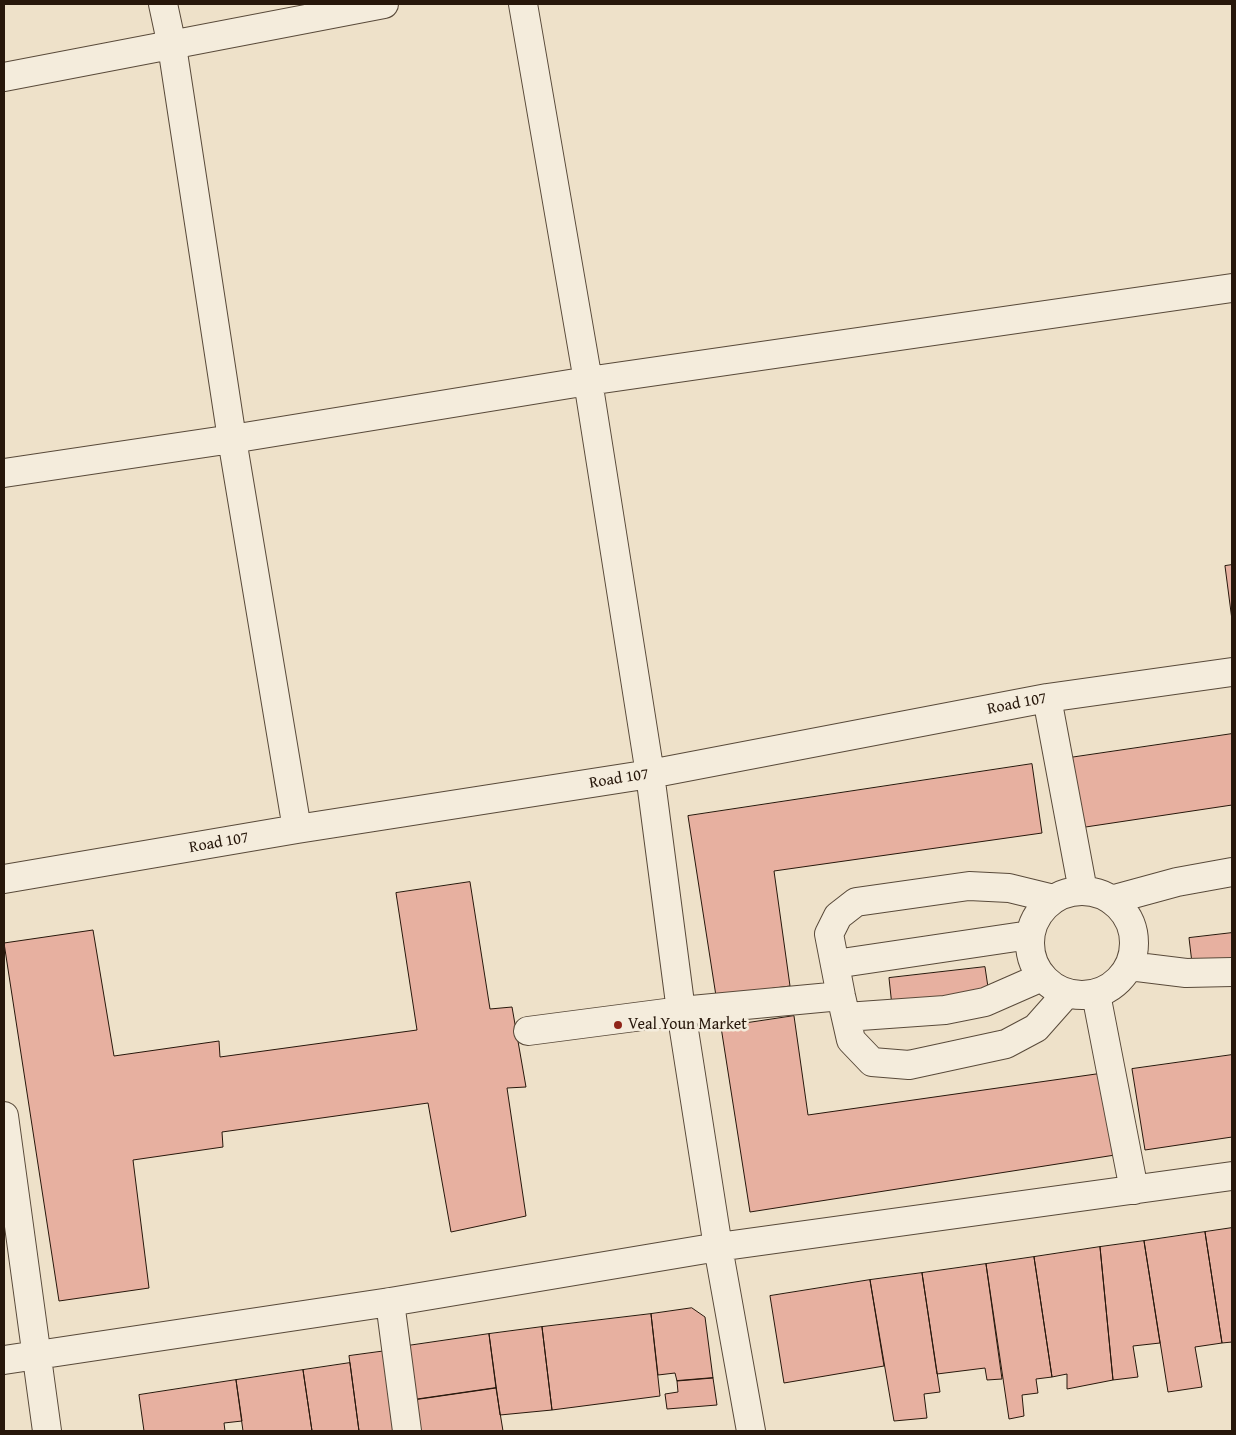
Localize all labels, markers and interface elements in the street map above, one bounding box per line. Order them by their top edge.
street label: Road 107 [986,689,1048,719]
street label: Road 107 [588,765,650,793]
street label: Road 107 [188,828,250,858]
place label: Veal Youn Market [628,1015,747,1035]
marker: Veal Youn Market [612,1019,624,1031]

